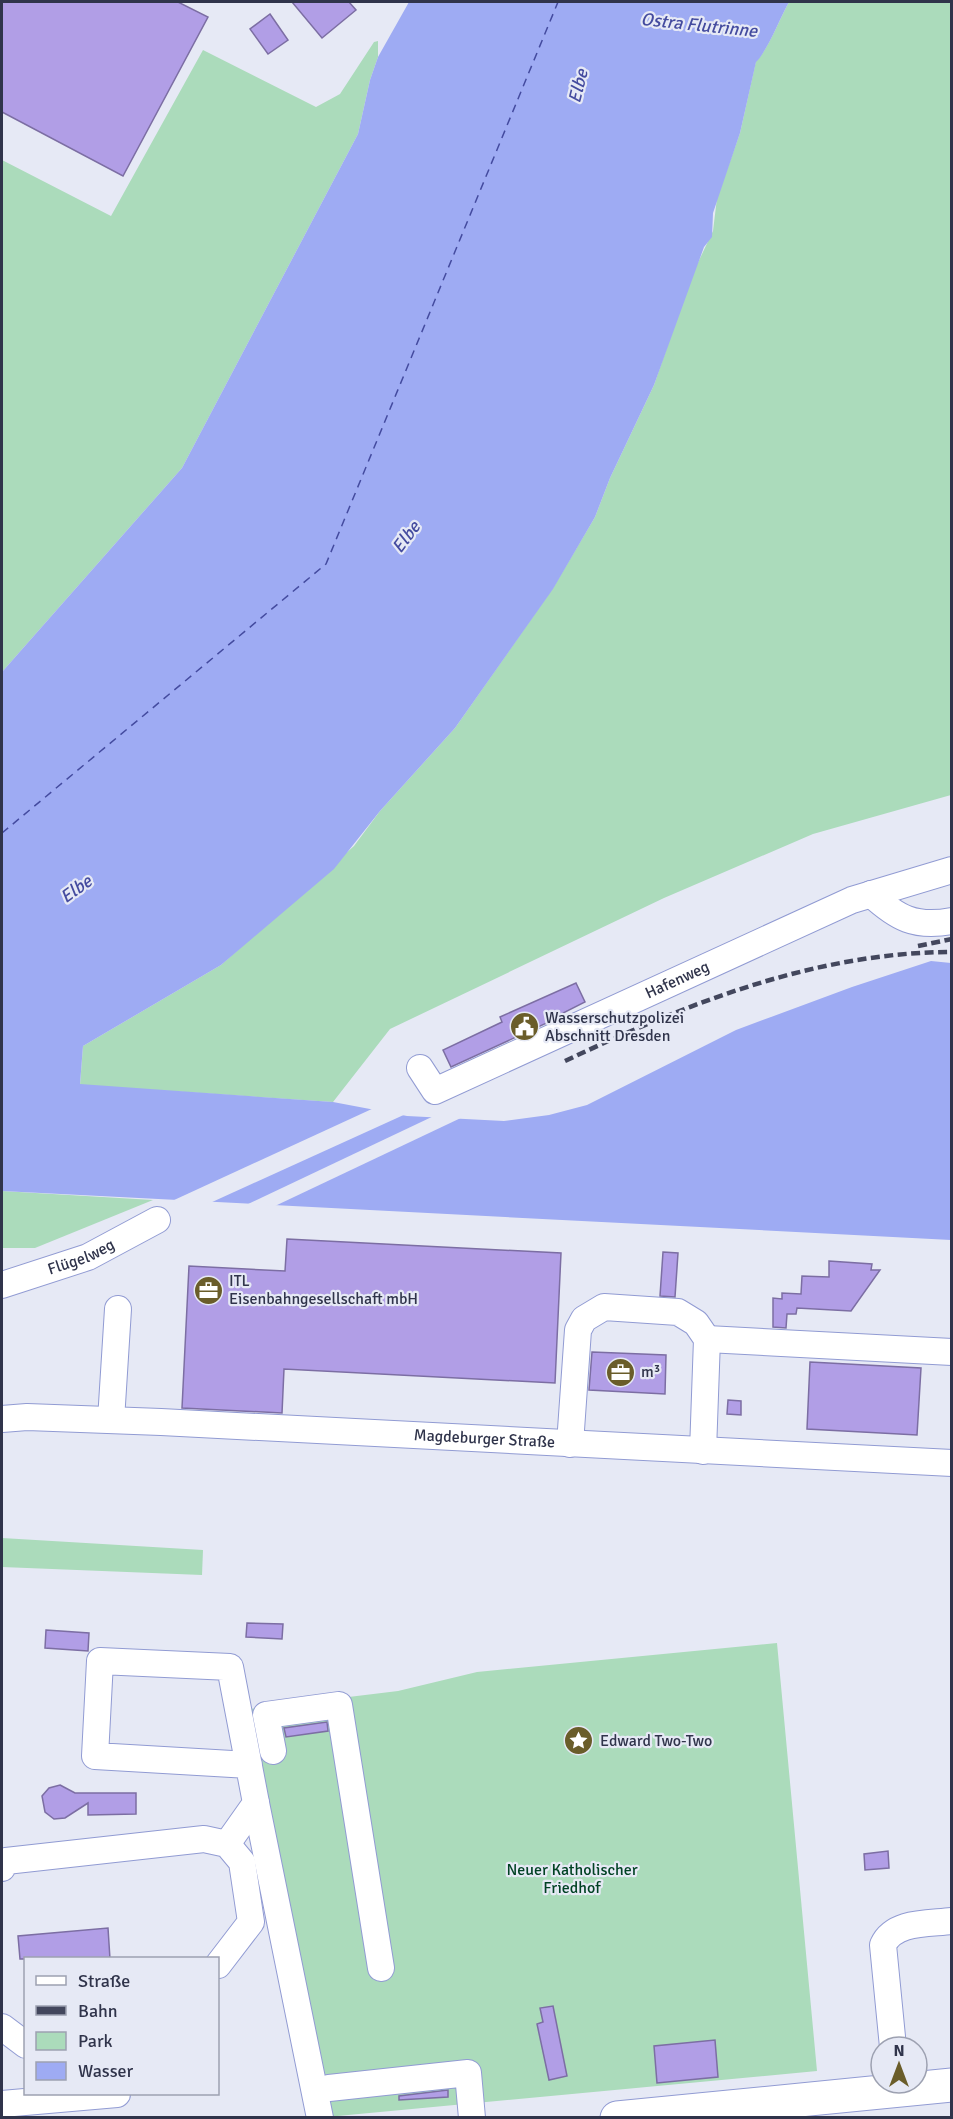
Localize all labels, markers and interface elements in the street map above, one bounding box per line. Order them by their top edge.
water label: Ostra Flutrinne [640,8,759,42]
water label: Elbe [563,66,593,105]
water label: Elbe [387,516,426,557]
water label: Elbe [56,870,97,908]
street label: Hafenweg [642,957,713,1003]
place label: Wasserschutzpolizei Abschnitt Dresden [545,1008,684,1046]
public building icon: Wasserschutzpolizei Abschnitt Dresden [508,1011,540,1043]
street label: Flügelweg [45,1235,118,1279]
place label: ITL Eisenbahngesellschaft mbH [229,1271,418,1309]
office icon: ITL Eisenbahngesellschaft mbH [192,1274,224,1306]
office icon: m³ [604,1356,636,1388]
place label: m³ [641,1362,660,1382]
street label: Magdeburger Straße [413,1425,555,1452]
place icon: Edward Two-Two [563,1725,595,1757]
place label: Edward Two-Two [600,1731,712,1751]
park label: Neuer Katholischer Friedhof [506,1860,638,1898]
legend [24,1957,219,2095]
text: Straße [78,1970,130,1992]
text: Bahn [78,2000,118,2022]
text: Park [78,2030,113,2052]
north arrow [869,2035,929,2095]
text: N [893,2041,905,2061]
text: Wasser [78,2060,134,2082]

